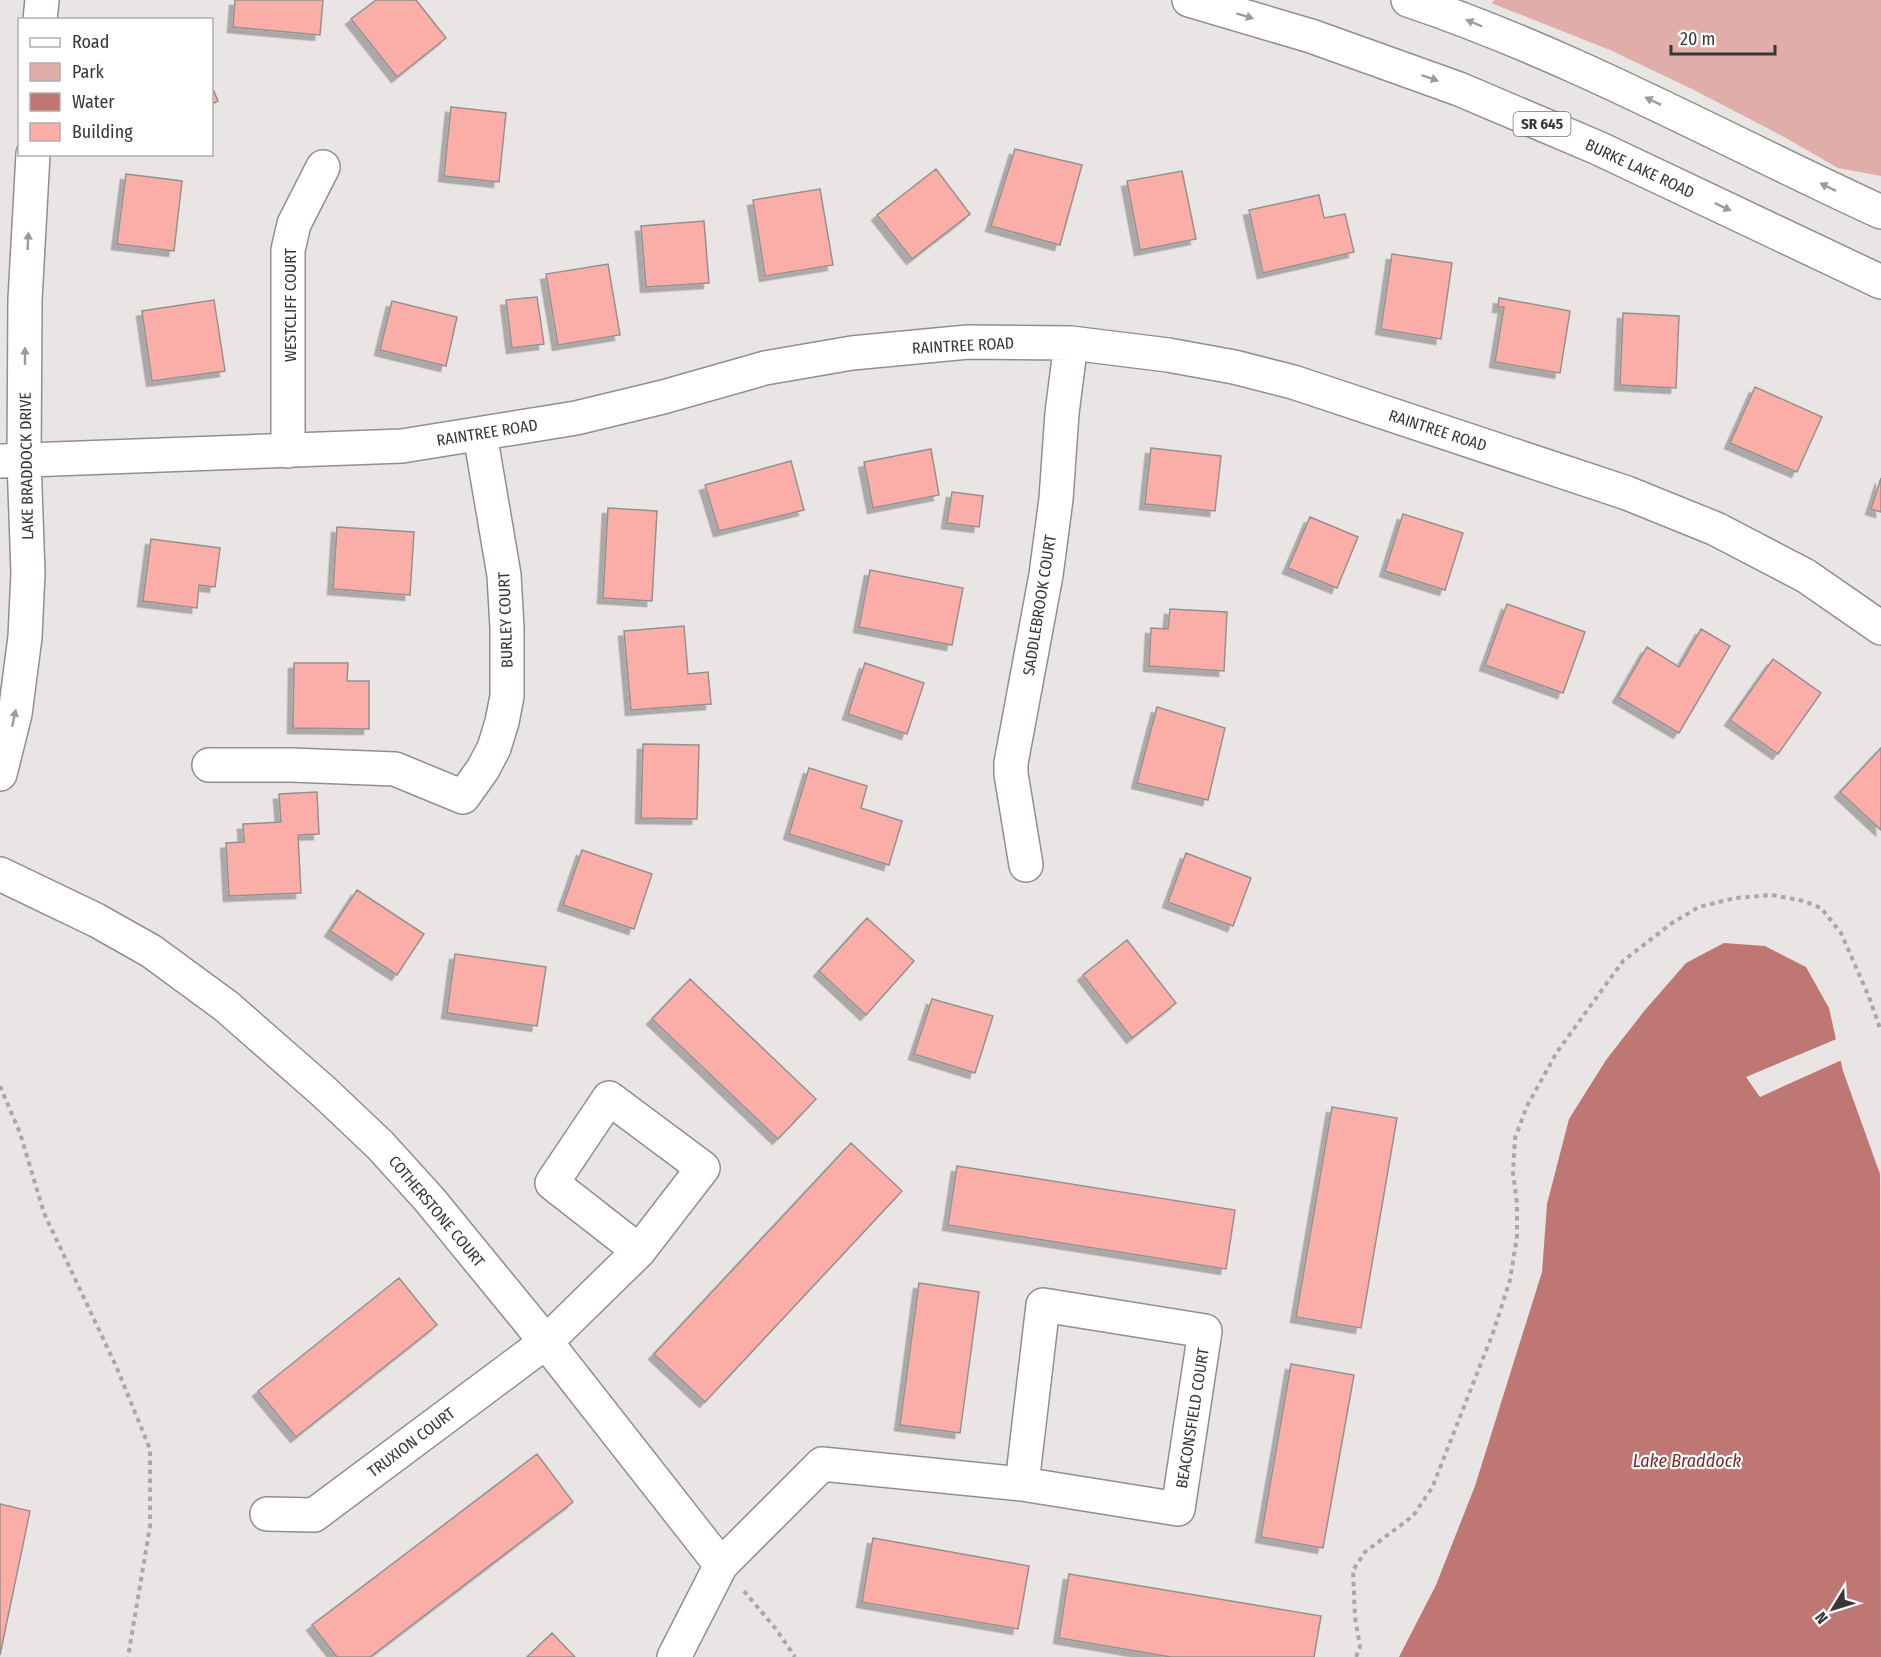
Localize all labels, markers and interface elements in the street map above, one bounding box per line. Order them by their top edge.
one-way arrow [1236,12,1254,21]
legend [18,18,213,156]
one-way arrow [1465,18,1483,28]
scale bar [1671,18,1774,56]
text: 20 m [1680,28,1715,50]
text: Road [72,31,109,53]
text: Park [72,61,105,83]
one-way arrow [1421,74,1439,84]
text: Water [72,91,115,113]
one-way arrow [1644,97,1661,106]
road number: SR 645 [1514,112,1570,136]
text: Building [72,121,133,143]
street label: BURKE LAKE ROAD [1582,135,1697,202]
one-way arrow [1820,182,1837,191]
one-way arrow [1715,203,1732,212]
one-way arrow [24,232,33,251]
street label: WESTCLIFF COURT [281,247,300,362]
street label: RAINTREE ROAD [912,333,1015,358]
one-way arrow [20,346,30,365]
street label: LAKE BRADDOCK DRIVE [16,392,37,540]
street label: RAINTREE ROAD [1386,406,1489,455]
street label: RAINTREE ROAD [435,415,539,450]
street label: SADDLEBROOK COURT [1019,533,1060,677]
street label: BURLEY COURT [494,571,517,668]
one-way arrow [10,708,19,727]
street label: COTHERSTONE COURT [385,1152,489,1271]
street label: BEACONSFIELD COURT [1172,1346,1213,1490]
street label: TRUXION COURT [364,1403,459,1481]
water label: Lake Braddock [1633,1450,1741,1472]
north arrow [1803,1579,1863,1639]
text: N [1811,1608,1832,1628]

